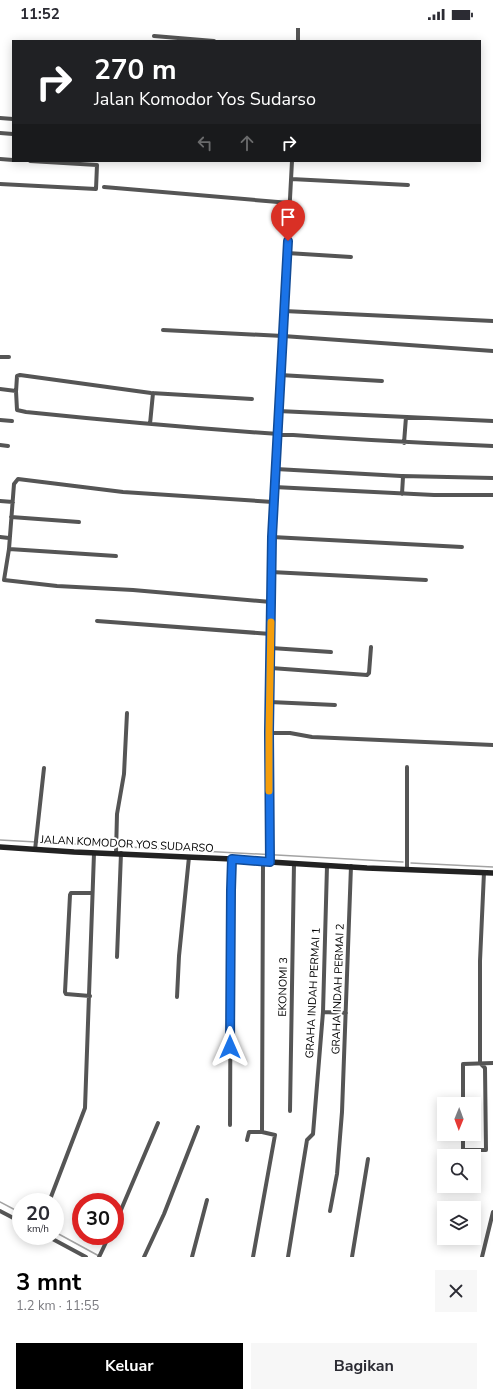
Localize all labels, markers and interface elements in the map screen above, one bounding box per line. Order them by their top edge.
text: 11:52 [20,4,60,24]
text: 270 m [94,51,177,89]
icon: right [28,56,80,108]
text: Jalan Komodor Yos Sudarso [94,87,316,111]
icon: left [194,132,216,154]
icon: ahead [236,132,258,154]
icon: right [278,132,300,154]
pin [271,200,305,241]
icon: arrive [277,206,299,228]
street label: JALAN KOMODOR YOS SUDARSO [39,832,214,856]
street label: GRAHA INDAH PERMAI 2 [328,923,348,1055]
street label: GRAHA INDAH PERMAI 1 [302,927,324,1059]
street label: EKONOMI 3 [275,957,291,1017]
position arrow [209,1026,251,1068]
north arrow [437,1097,481,1141]
map controls [437,1097,481,1245]
button: search [437,1149,481,1193]
speed limit sign: 30 [72,1193,124,1245]
text: 20 [26,1200,50,1227]
button: layers [437,1201,481,1245]
text: km/h [27,1222,49,1236]
text: 3 mnt [16,1266,81,1298]
button: close [435,1270,477,1312]
text: 1.2 km · 11:55 [16,1297,99,1315]
button: Keluar [16,1343,243,1389]
button: Bagikan [251,1343,477,1389]

